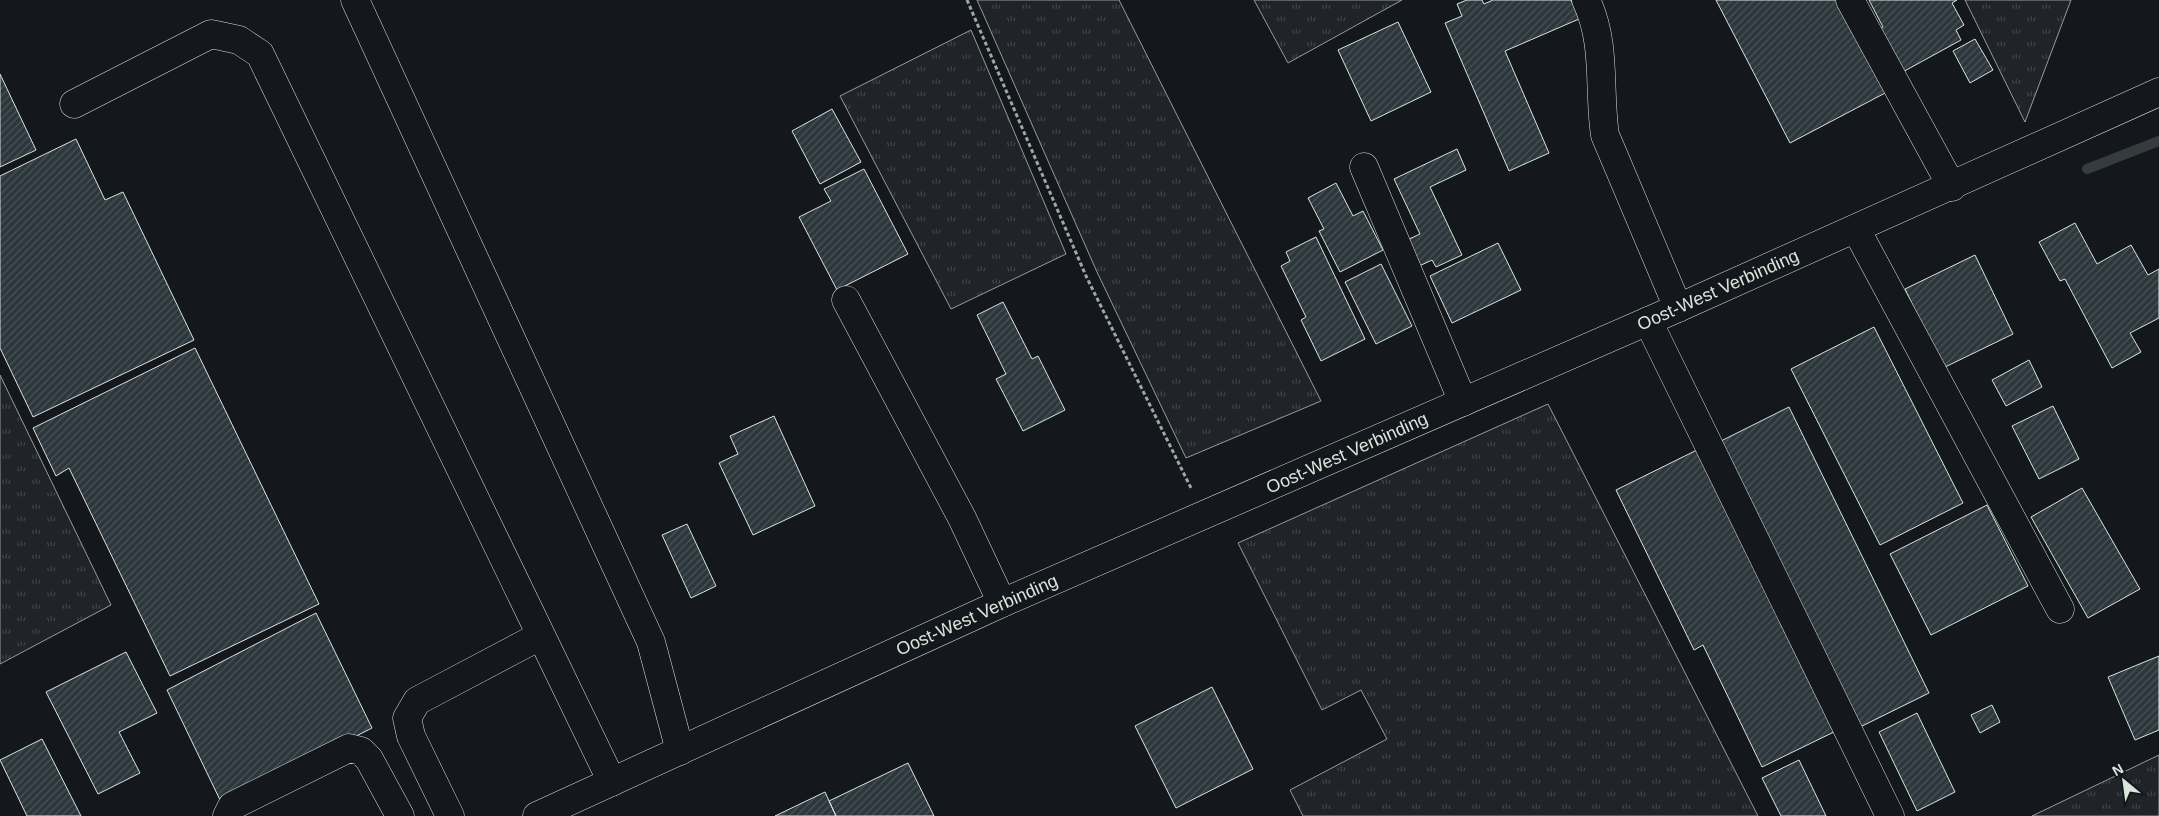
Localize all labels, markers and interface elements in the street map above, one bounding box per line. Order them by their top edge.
street label: Oost-West Verbinding [1634,245,1802,335]
street label: Oost-West Verbinding [1263,408,1431,498]
street label: Oost-West Verbinding [893,570,1061,660]
north arrow [2099,756,2149,806]
text: N [2109,760,2126,779]

